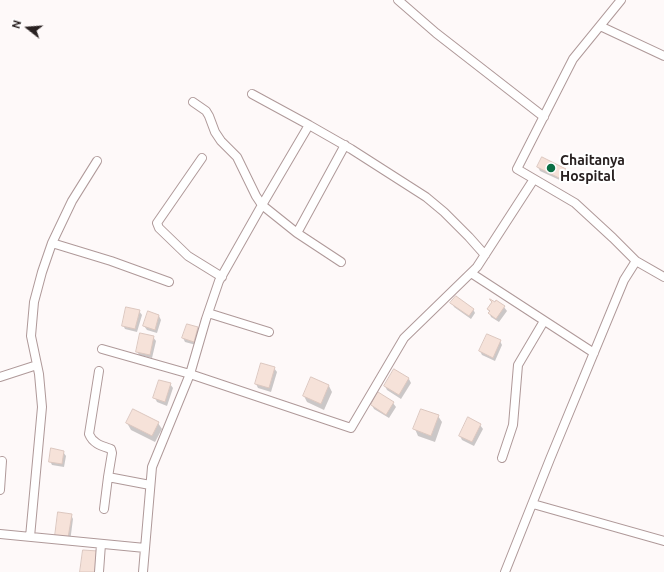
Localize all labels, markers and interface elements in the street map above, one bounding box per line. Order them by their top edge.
north arrow [8,8,48,48]
text: N [10,19,23,30]
place label: Chaitanya Hospital [560,152,625,184]
marker: Chaitanya Hospital [545,162,557,174]

